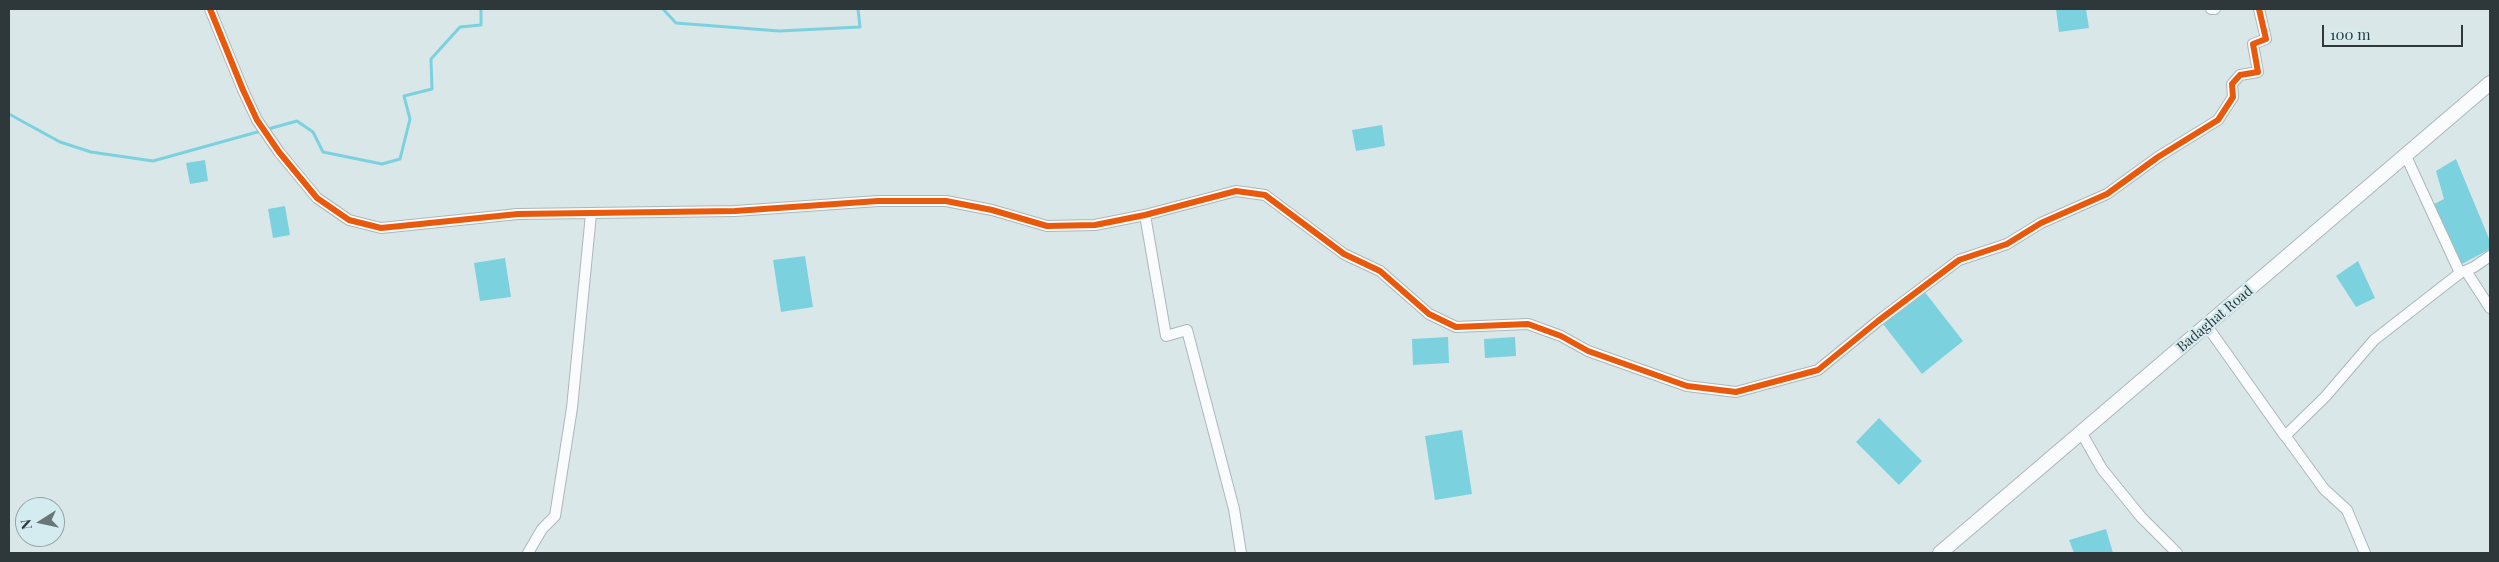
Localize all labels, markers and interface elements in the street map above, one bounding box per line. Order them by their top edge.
scale bar [2324,15,2465,47]
text: 100 m [2330,24,2371,44]
street label: Badaghat Road [2174,282,2256,356]
north arrow [15,497,65,547]
text: N [15,518,36,531]

